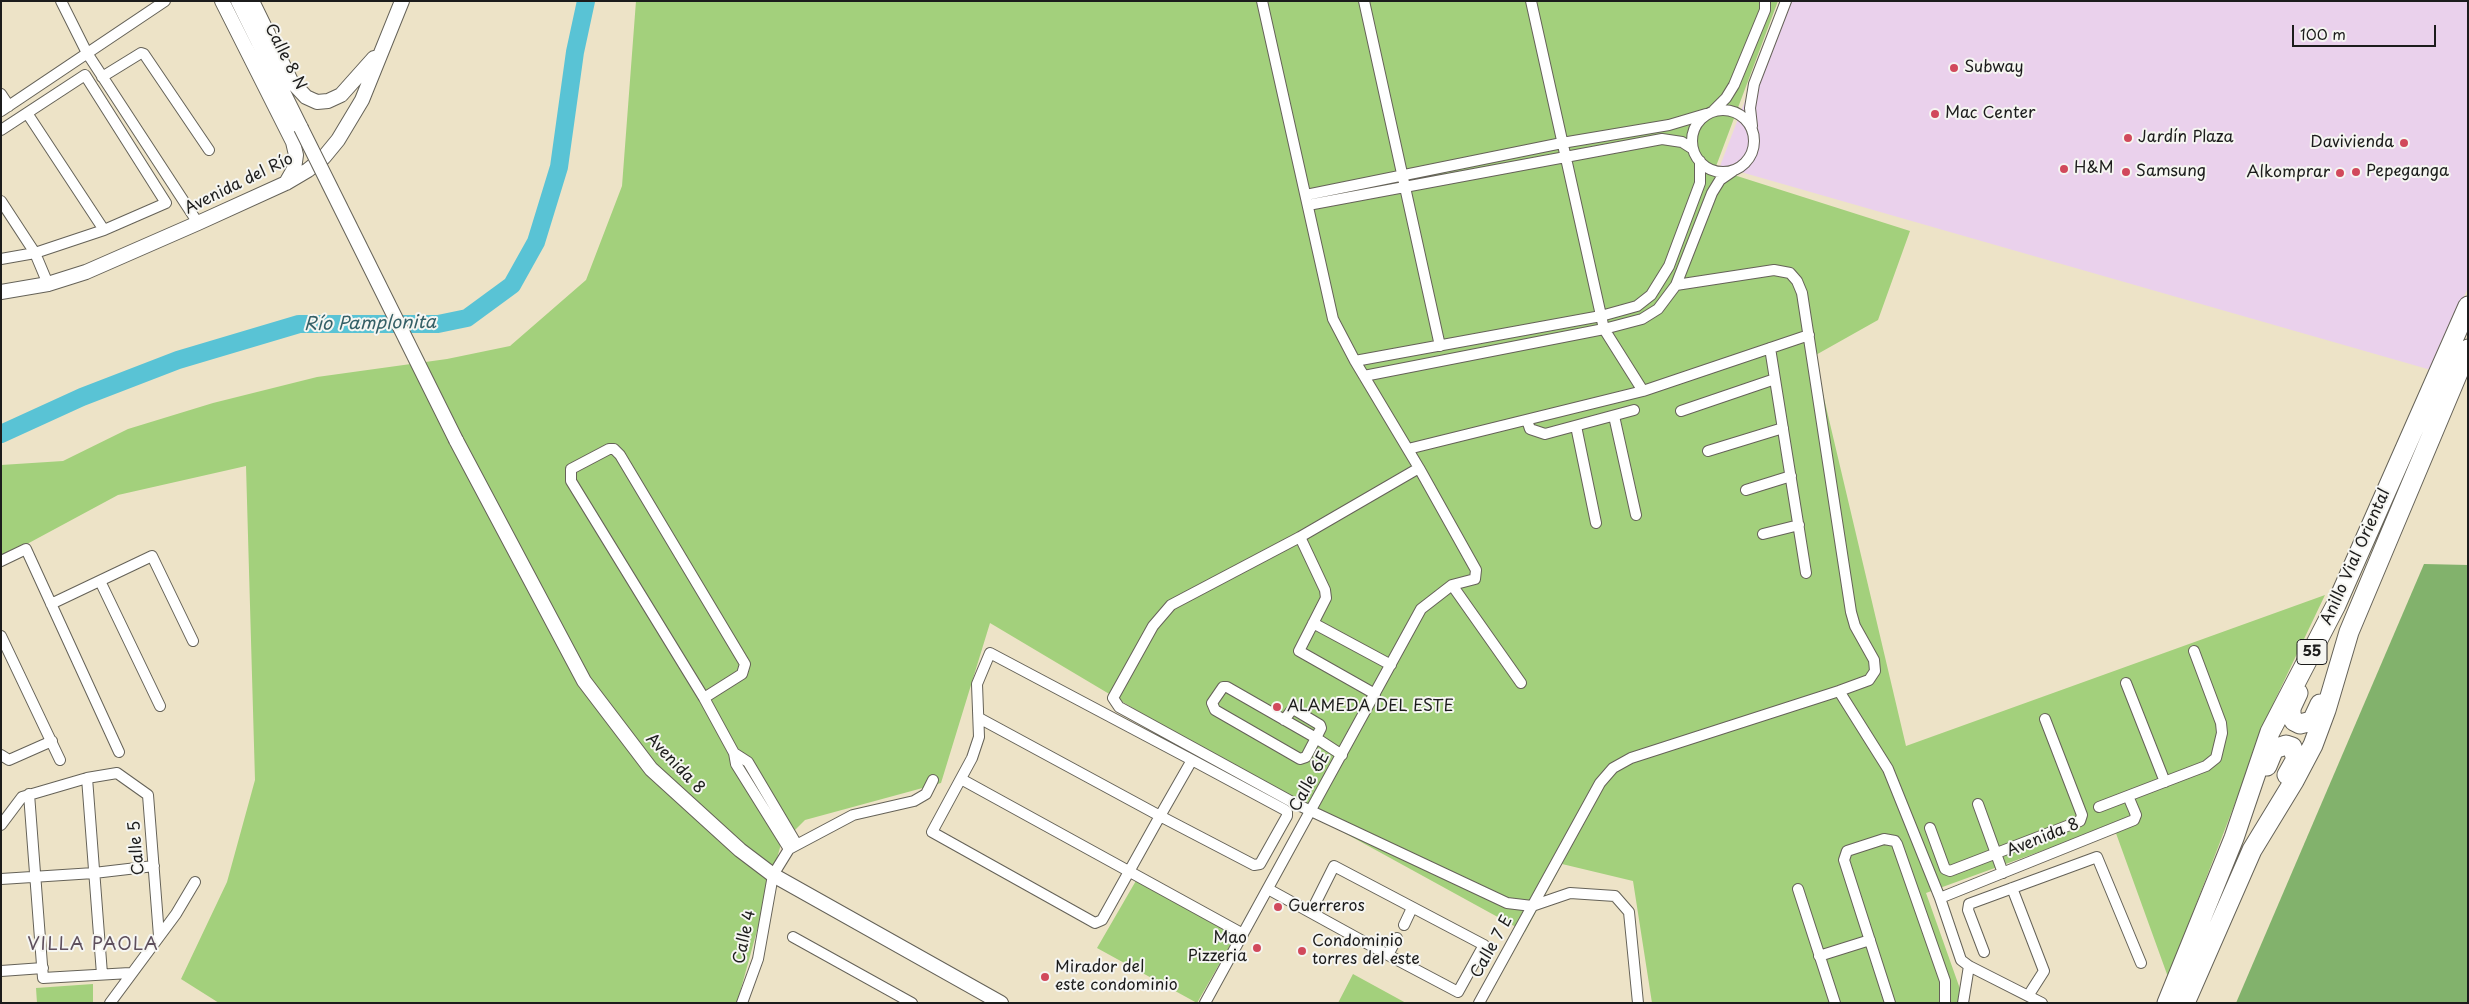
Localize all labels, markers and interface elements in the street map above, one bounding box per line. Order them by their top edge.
scale bar [2294,15,2438,47]
street label: Calle 8 N [260,21,310,93]
text: 100 m [2300,22,2346,45]
place label: Subway [1964,58,2023,78]
marker: Subway [1948,62,1960,74]
place label: Mac Center [1945,104,2035,124]
marker: Mac Center [1929,108,1941,120]
place label: Jardín Plaza [2138,128,2234,148]
marker: Jardín Plaza [2122,132,2134,144]
place label: Davivienda [2310,133,2394,153]
marker: Davivienda [2398,137,2410,149]
street label: Avenida del Río [182,149,296,219]
place label: H&M [2074,159,2114,179]
place label: Samsung [2136,162,2206,182]
place label: Pepeganga [2366,162,2449,182]
marker: H&M [2058,163,2070,175]
place label: Alkomprar [2246,163,2330,183]
marker: Samsung [2120,166,2132,178]
marker: Pepeganga [2350,166,2362,178]
marker: Alkomprar [2334,167,2346,179]
water label: Río Pamplonita [304,312,436,336]
street label: Anillo Vial Oriental [2317,486,2395,628]
road number: 55 [2297,640,2327,664]
place label: ALAMEDA DEL ESTE [1287,697,1454,717]
marker: ALAMEDA DEL ESTE [1271,701,1283,713]
street label: Avenida 8 [642,730,708,798]
street label: Calle 6E [1286,749,1334,815]
street label: Avenida 8 [2004,815,2082,861]
street label: Calle 5 [125,820,149,876]
place label: Guerreros [1288,897,1365,917]
marker: Guerreros [1272,901,1284,913]
street label: Calle 4 [730,908,760,966]
street label: Calle 7 E [1467,912,1517,982]
place label: Mao Pizzeria [1188,929,1247,967]
place label: Condominio torres del este [1312,932,1420,970]
district label: VILLA PAOLA [27,934,159,956]
marker: Mao Pizzeria [1251,942,1263,954]
marker: Condominio torres del este [1296,945,1308,957]
place label: Mirador del este condominio [1055,958,1178,996]
marker: Mirador del este condominio [1039,971,1051,983]

